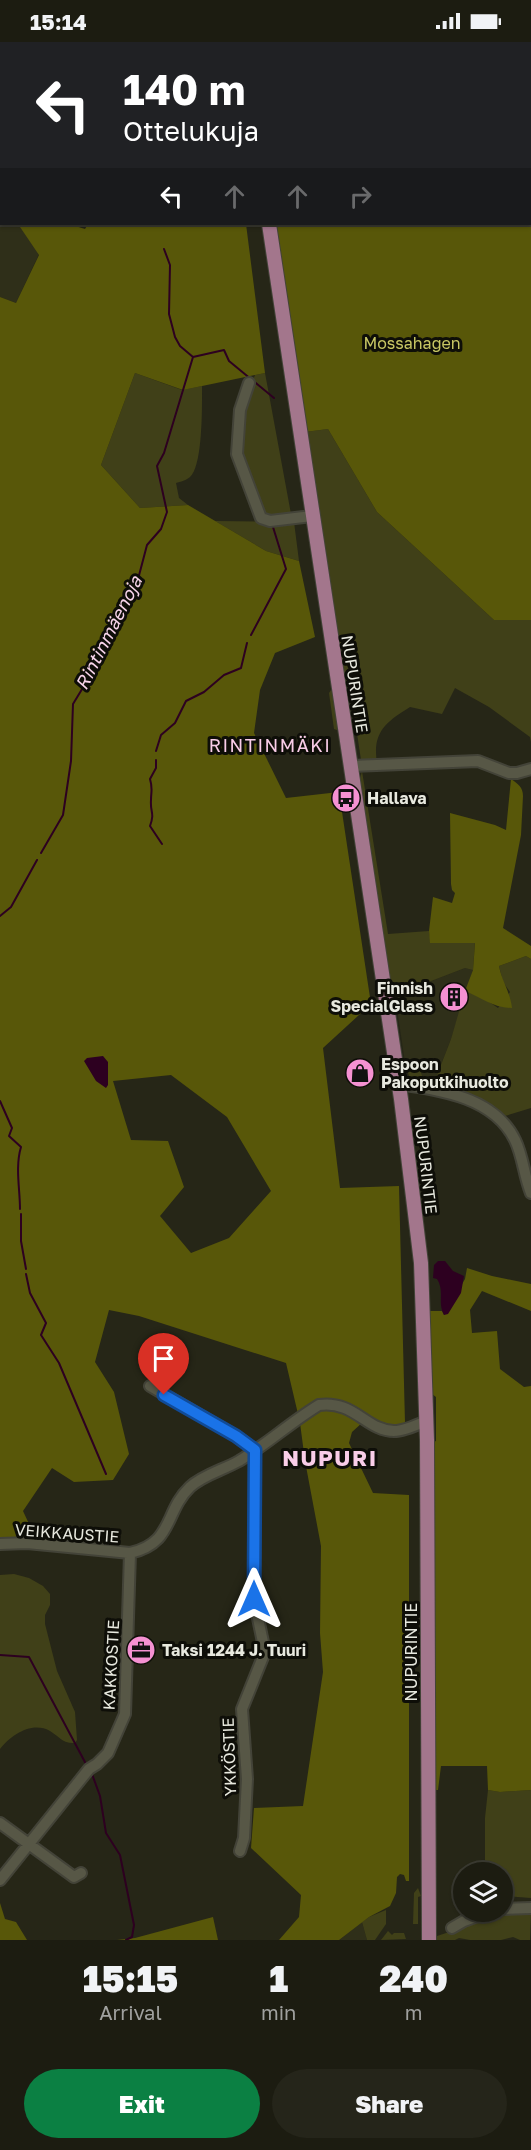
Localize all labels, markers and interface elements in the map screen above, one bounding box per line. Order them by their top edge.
text: 15:14 [30,8,87,35]
text: 140 m [123,64,245,114]
icon: left [24,66,102,144]
text: Ottelukuja [123,115,259,147]
icon: left [155,180,188,213]
icon: ahead [218,180,251,213]
icon: ahead [281,180,314,213]
icon: right [344,180,377,213]
park label: Mossahagen [363,333,461,353]
water label: Rintinmäenoja [70,571,147,693]
street label: NUPURINTIE [337,634,373,734]
district label: RINTINMÄKI [209,734,331,756]
bus stop icon: Hallava [330,782,362,814]
place label: Hallava [367,788,427,808]
place label: Finnish SpecialGlass [330,978,433,1016]
building icon: Finnish SpecialGlass [438,981,470,1013]
place label: Espoon Pakoputkihuolto [381,1054,509,1092]
shop icon: Espoon Pakoputkihuolto [344,1057,376,1089]
street label: NUPURINTIE [410,1115,442,1215]
pin [138,1333,189,1395]
icon: arrive [147,1342,180,1375]
district label: NUPURI [282,1444,378,1471]
street label: VEIKKAUSTIE [14,1519,120,1547]
position arrow [222,1567,286,1631]
street label: NUPURINTIE [401,1603,421,1701]
street label: KAKKOSTIE [99,1619,123,1711]
office icon: Taksi 1244 J. Tuuri [125,1634,157,1666]
place label: Taksi 1244 J. Tuuri [162,1640,306,1660]
street label: YKKÖSTIE [218,1717,240,1797]
map controls [453,1862,513,1922]
button: layers [453,1862,513,1922]
text: 15:15 [83,1957,178,2000]
text: 1 [269,1957,288,2000]
text: 240 [379,1957,448,2000]
text: Arrival [99,2000,162,2024]
text: min [261,2000,296,2024]
text: m [405,2000,423,2024]
button: Exit [24,2069,260,2138]
button: Share [272,2069,507,2138]

